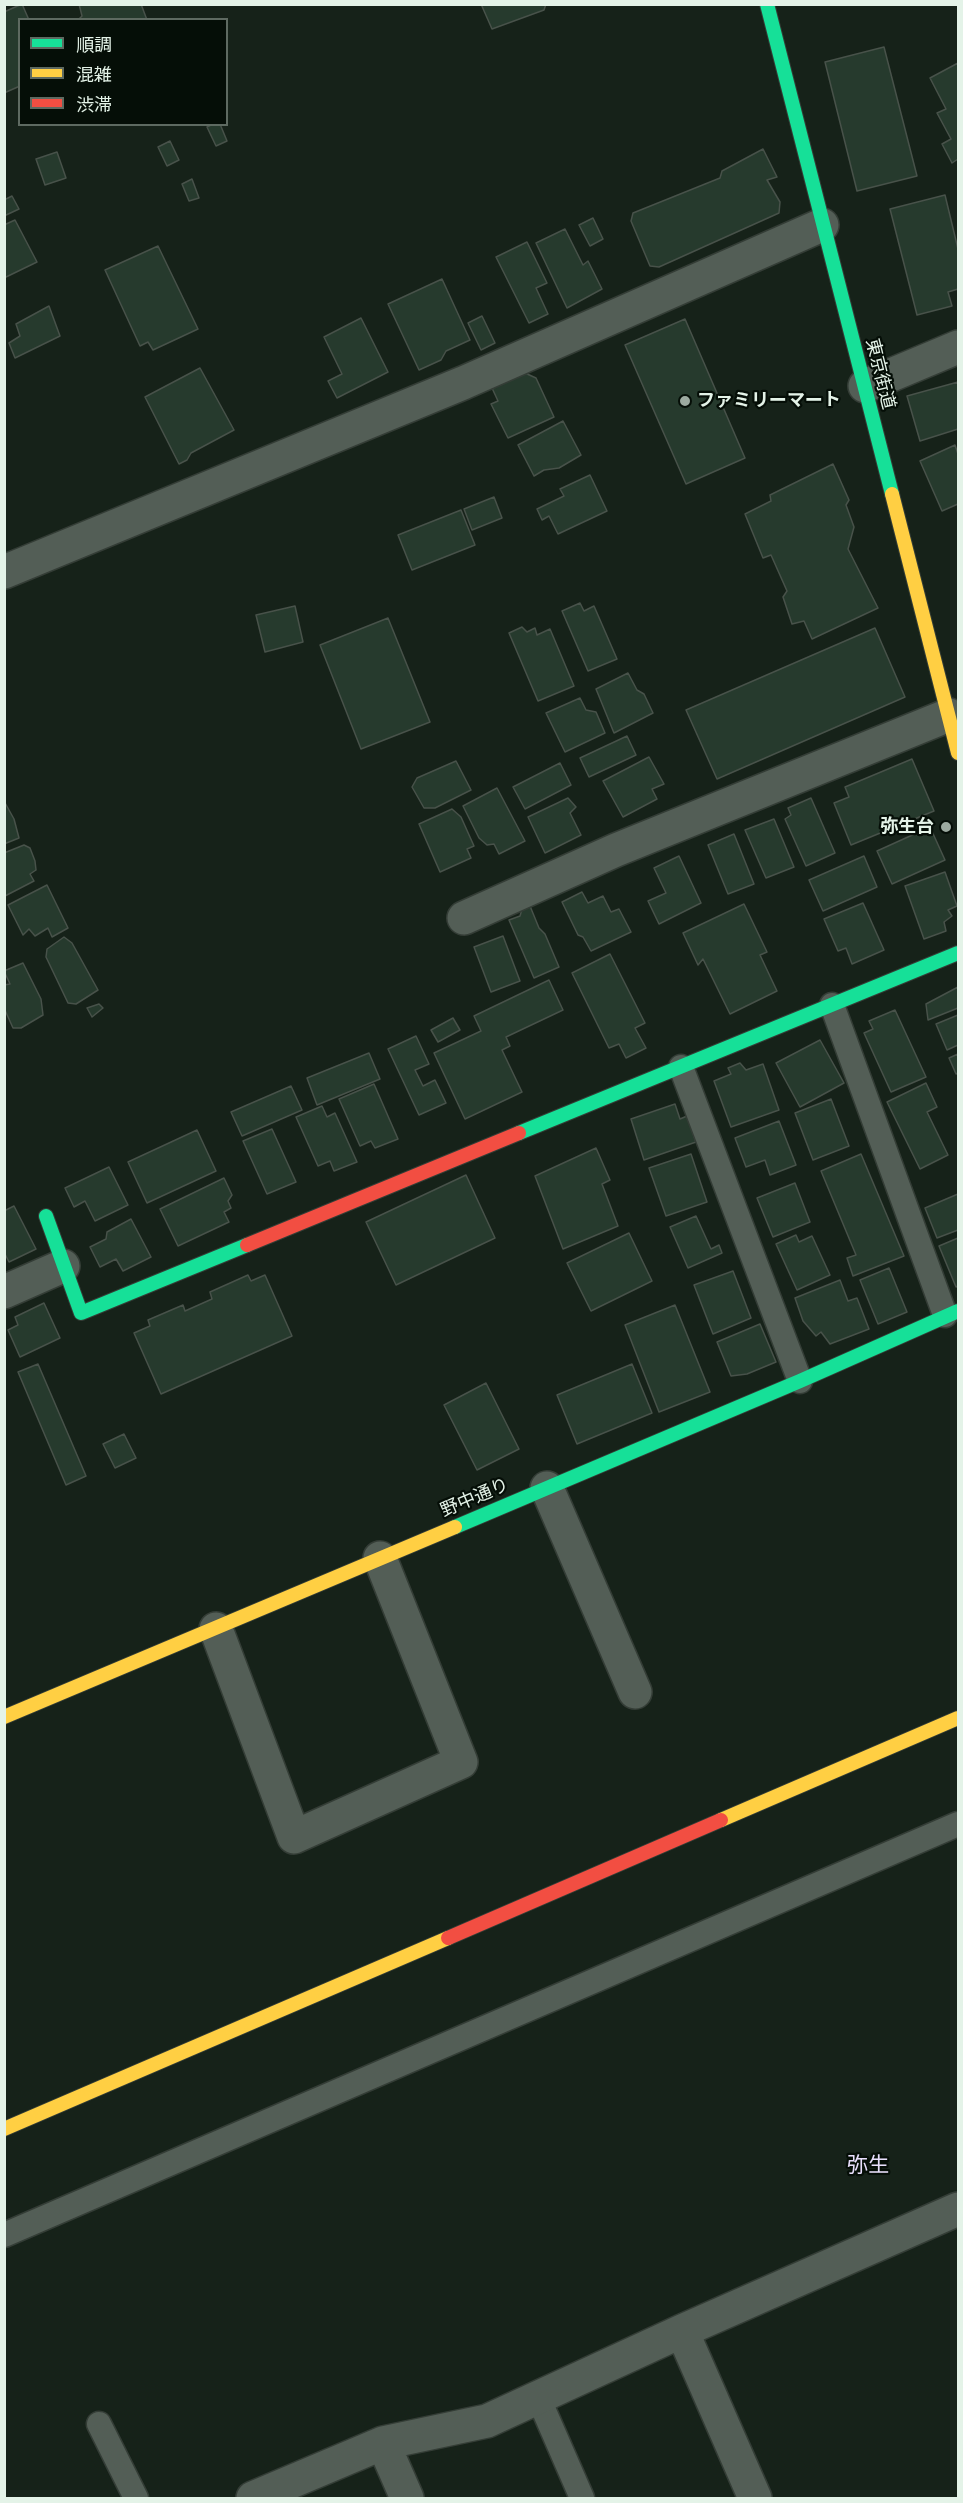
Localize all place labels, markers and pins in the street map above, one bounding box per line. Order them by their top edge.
place label: ファミリーマート [697,390,841,412]
marker: ファミリーマート [678,394,692,408]
place label: 弥生台 [880,816,934,838]
marker: 弥生台 [939,820,953,834]

